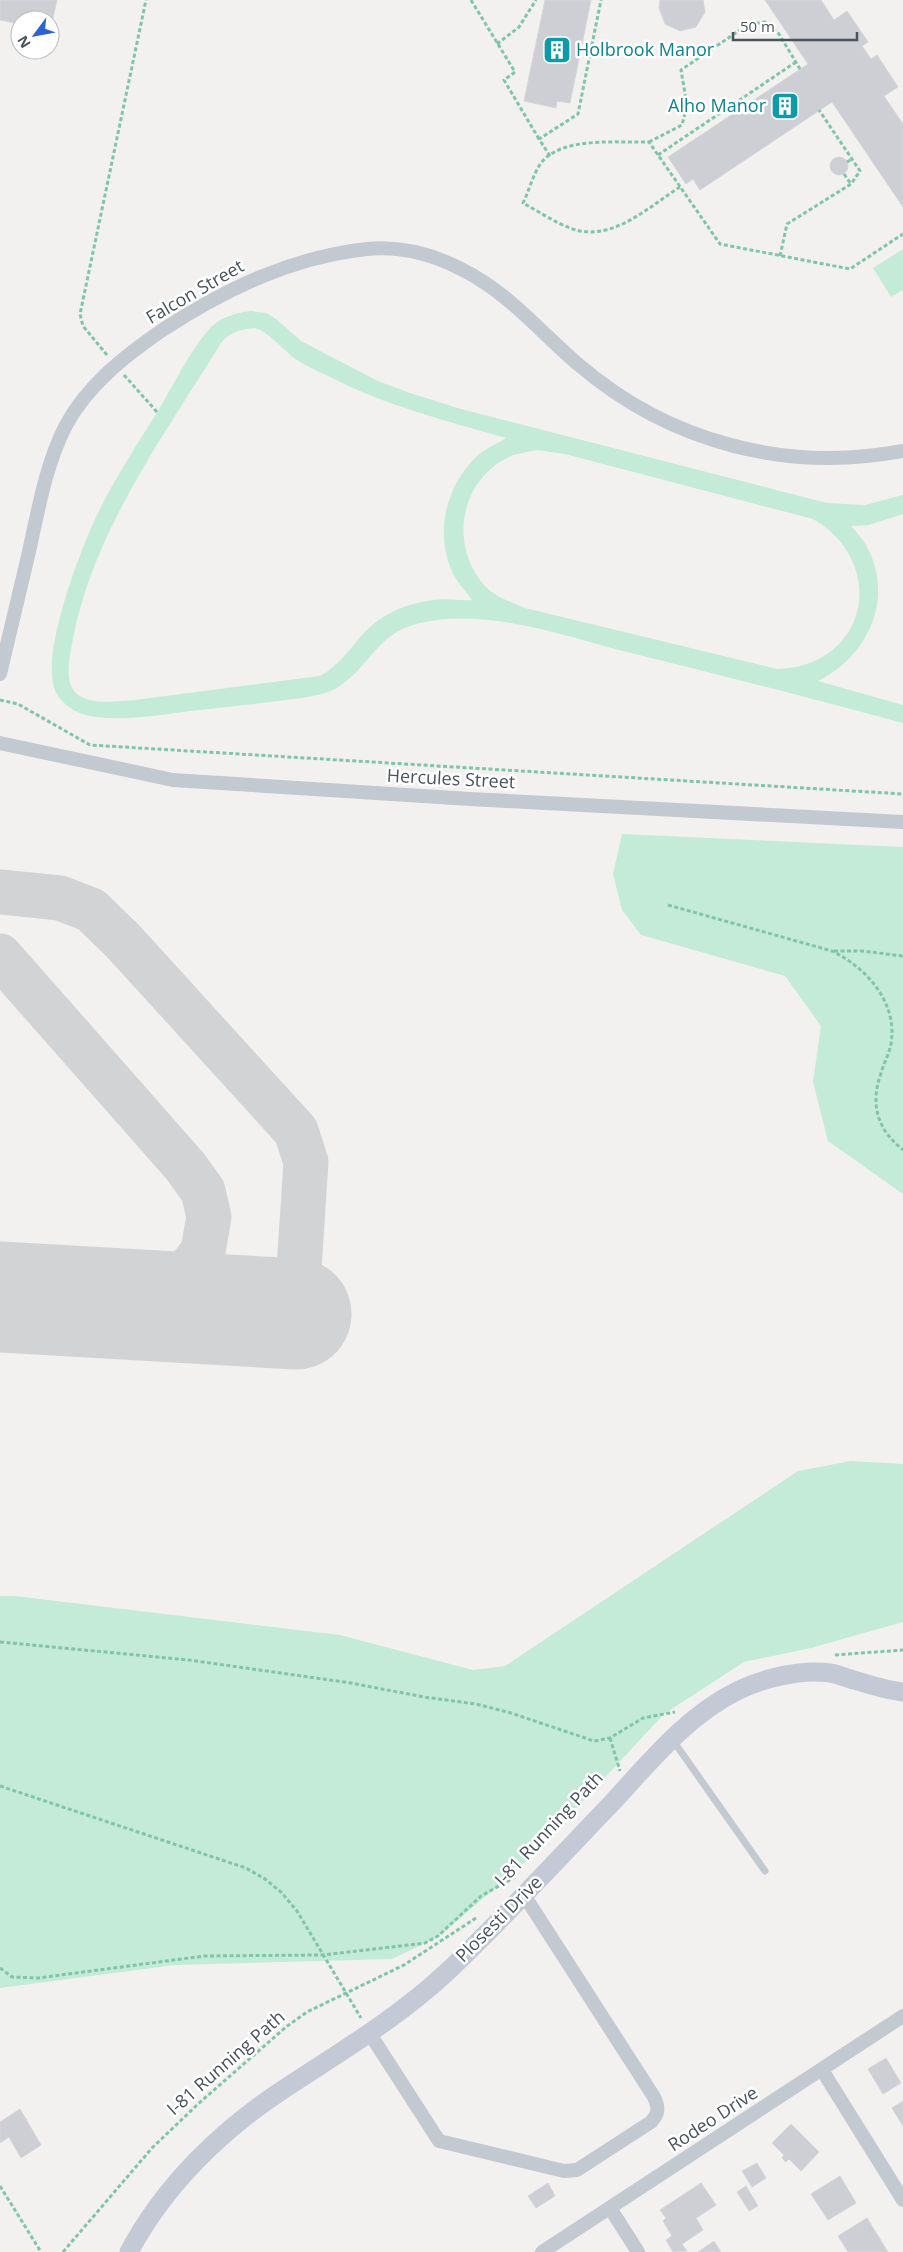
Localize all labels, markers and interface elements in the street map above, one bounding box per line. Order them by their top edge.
north arrow [10,10,60,60]
scale bar [733,10,857,42]
text: 50 m [740,16,775,36]
text: N [12,32,35,52]
building icon: Holbrook Manor [542,35,572,65]
place label: Holbrook Manor [576,37,715,61]
building icon: Alho Manor [770,91,800,121]
place label: Alho Manor [668,93,767,117]
street label: Falcon Street [141,253,248,329]
street label: Hercules Street [386,763,516,793]
street label: I-81 Running Path [489,1766,608,1891]
street label: Plosesti Drive [450,1870,547,1967]
street label: I-81 Running Path [161,2004,289,2120]
street label: Rodeo Drive [663,2080,762,2156]

